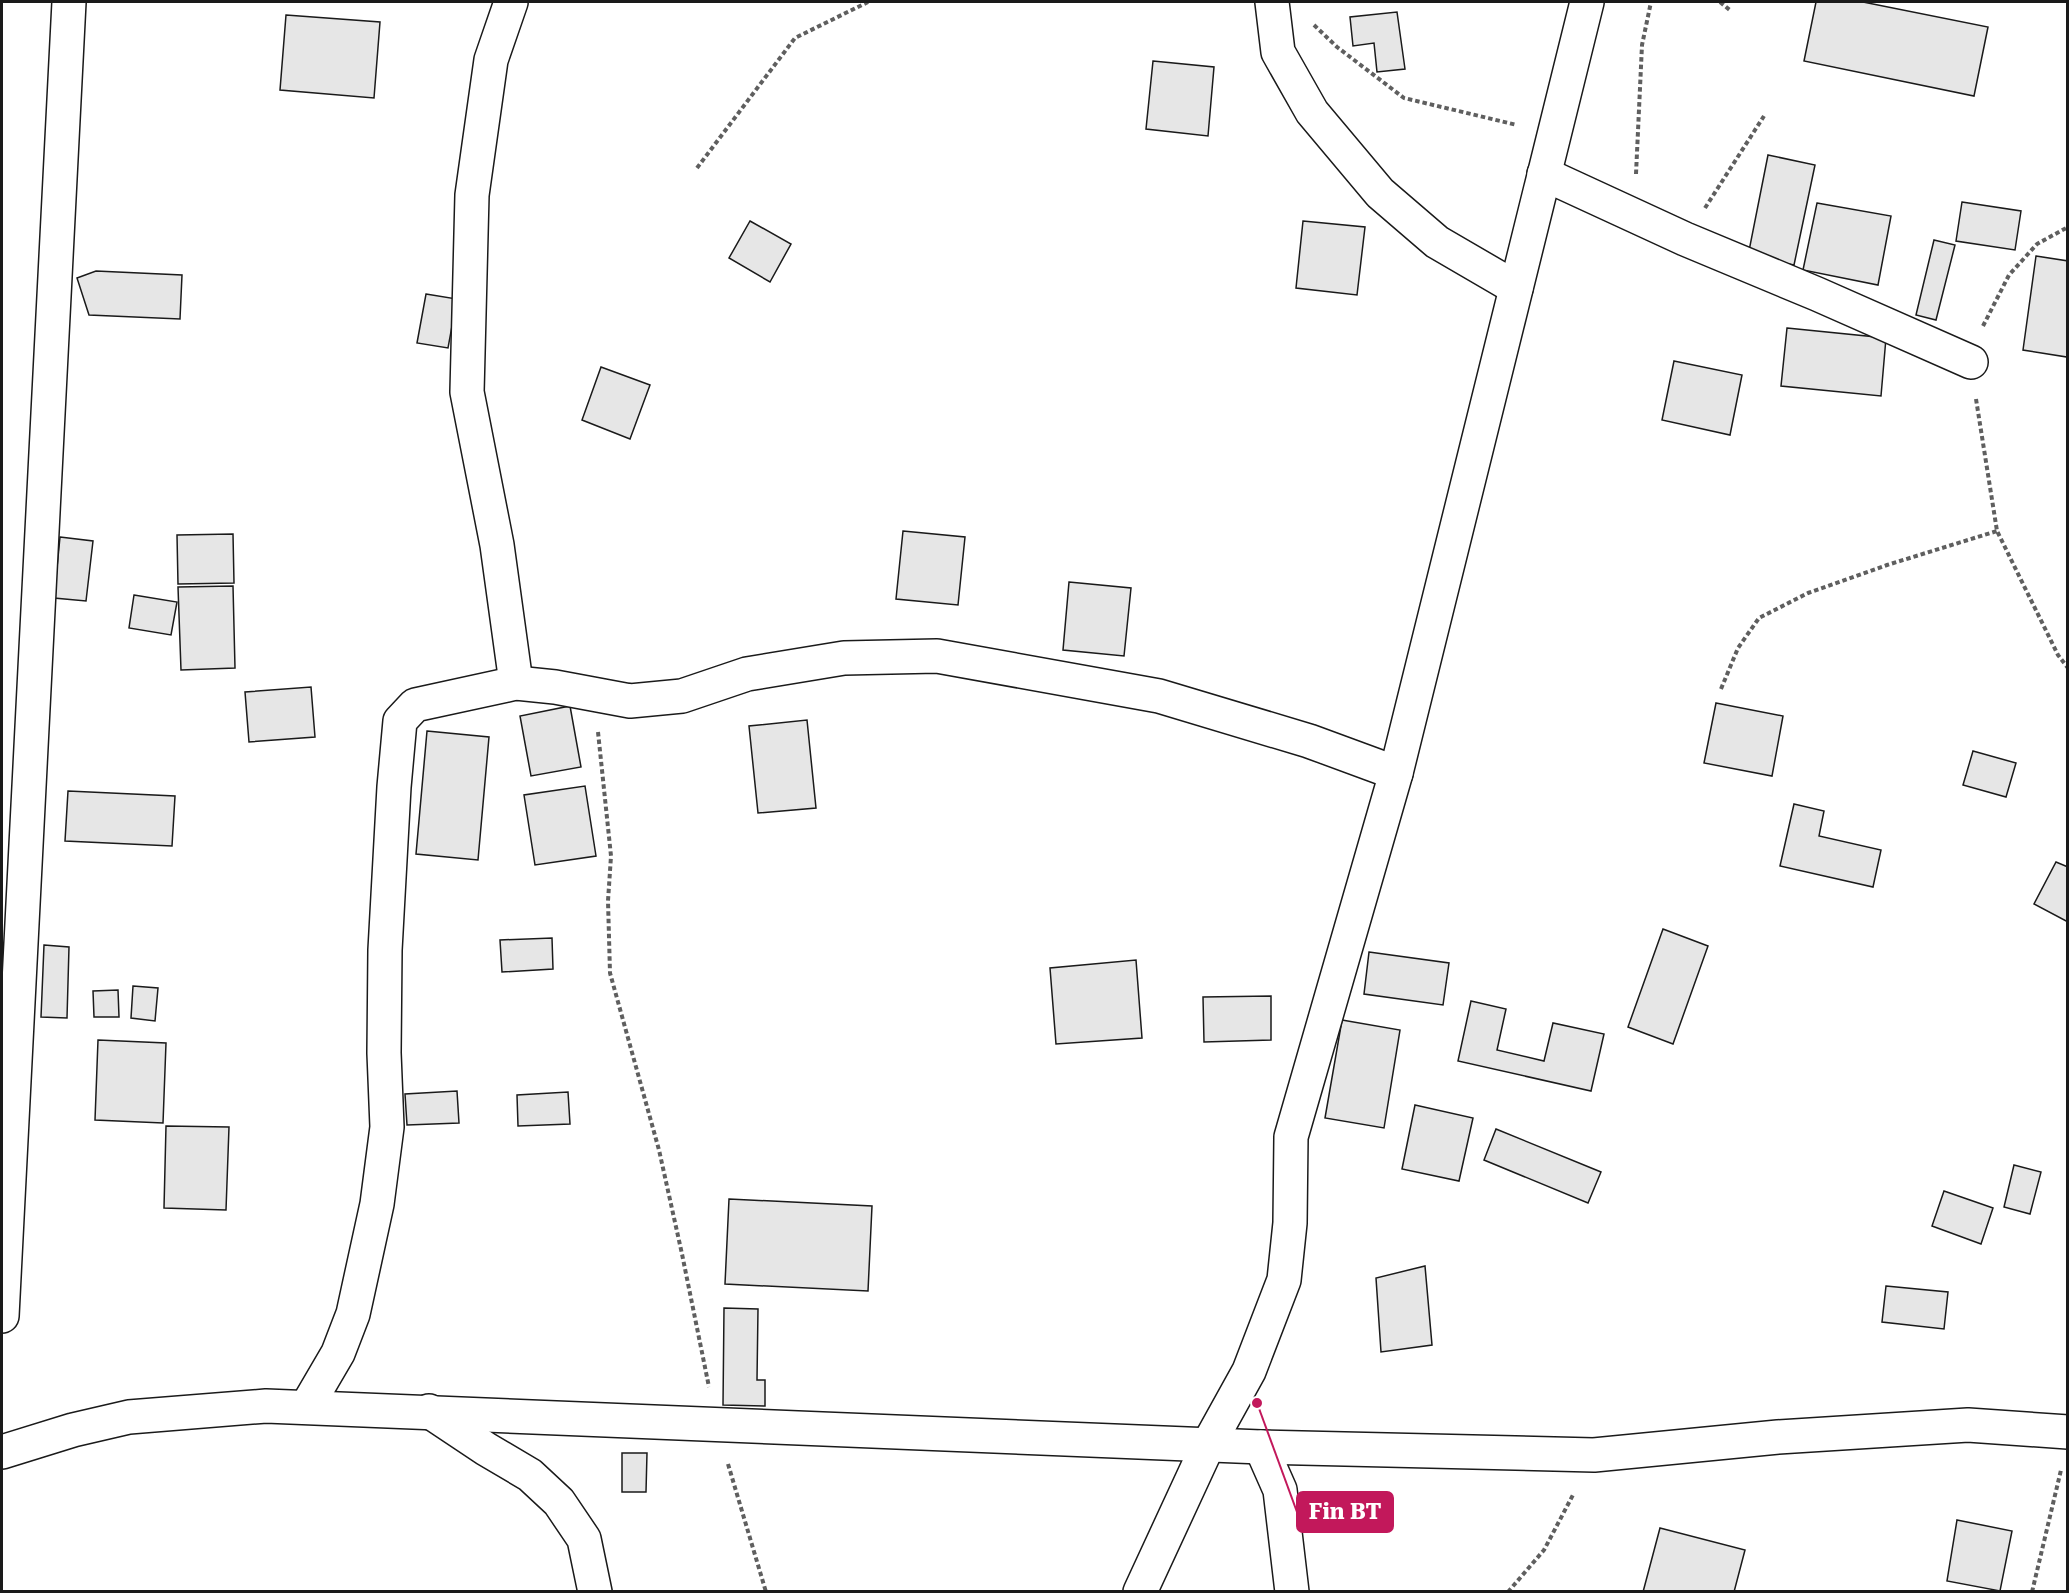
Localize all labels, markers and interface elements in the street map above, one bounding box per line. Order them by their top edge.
callout: Fin BT [1297,1492,1393,1532]
text: Fin BT [1309,1499,1381,1524]

